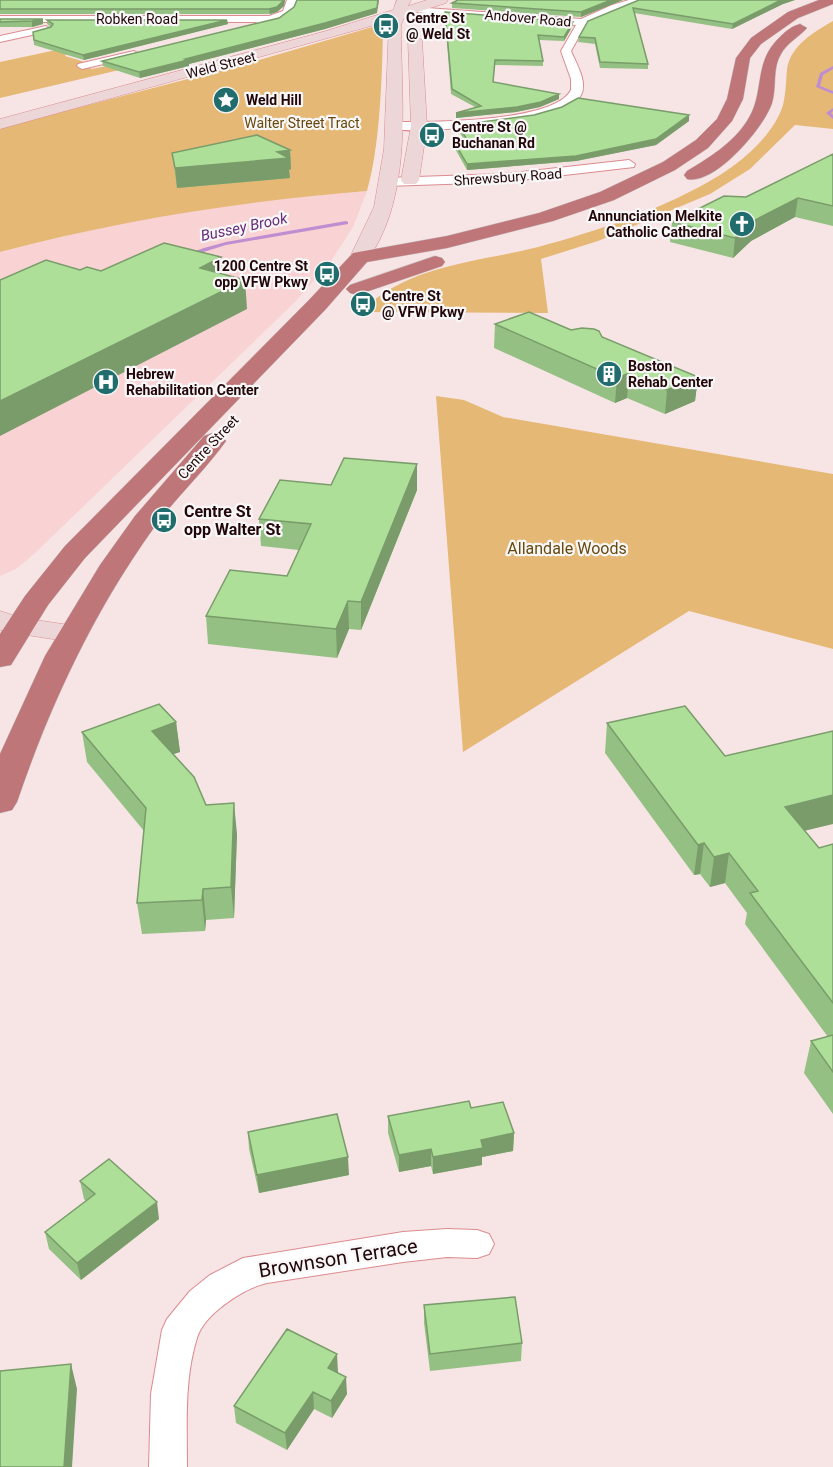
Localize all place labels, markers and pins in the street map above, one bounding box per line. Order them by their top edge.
place label: Centre St @ Weld St [406,10,470,42]
bus stop icon: Centre St @ Weld St [371,11,401,41]
place icon: Weld Hill [211,85,241,115]
place label: Weld Hill [246,92,302,108]
place label: Centre St @ Buchanan Rd [452,119,535,151]
bus stop icon: Centre St @ Buchanan Rd [417,120,447,150]
place label: Annunciation Melkite Catholic Cathedral [588,208,722,240]
church icon: Annunciation Melkite Catholic Cathedral [727,209,757,239]
place label: 1200 Centre St opp VFW Pkwy [214,258,309,290]
bus stop icon: 1200 Centre St opp VFW Pkwy [312,259,342,289]
place label: Centre St @ VFW Pkwy [382,288,465,320]
bus stop icon: Centre St @ VFW Pkwy [348,289,378,319]
place label: Boston Rehab Center [628,358,713,390]
building icon: Boston Rehab Center [594,359,624,389]
place label: Hebrew Rehabilitation Center [126,366,259,398]
hospital icon: Hebrew Rehabilitation Center [91,367,121,397]
place label: Centre St opp Walter St [184,502,281,539]
bus stop icon: Centre St opp Walter St [149,505,179,535]

